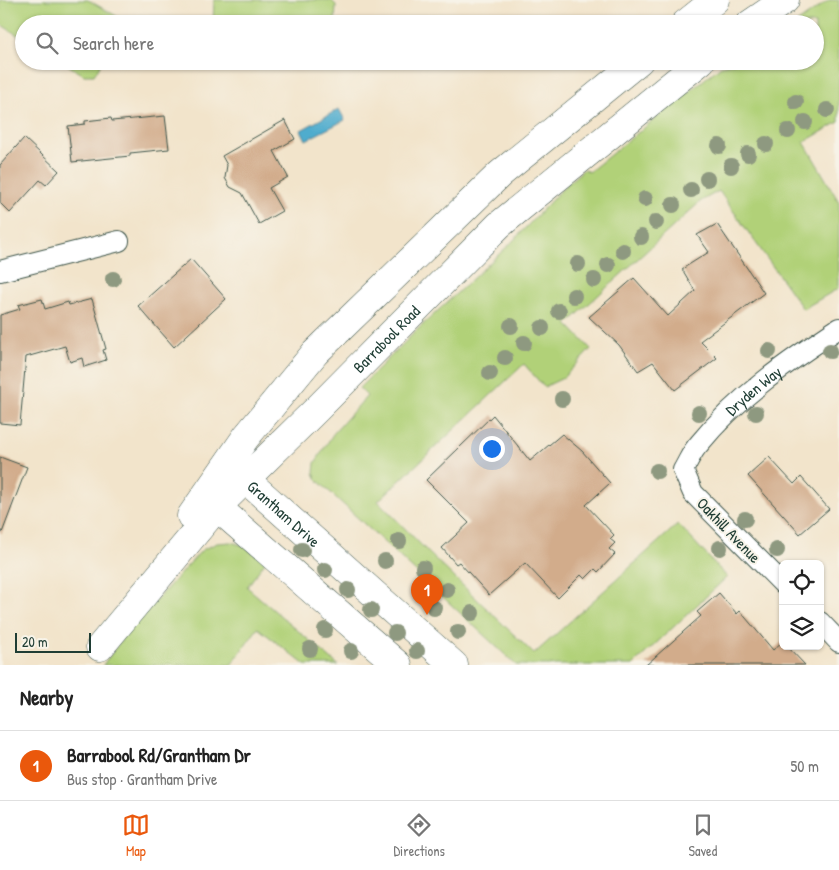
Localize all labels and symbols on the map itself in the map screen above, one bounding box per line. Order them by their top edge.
street label: Barrabool Road [348,300,425,378]
street label: Dryden Way [720,360,786,420]
your location [479,436,505,462]
street label: Grantham Drive [243,475,325,552]
street label: Oakhill Avenue [692,492,766,568]
pin: 1 [411,574,443,615]
scale bar [15,630,91,653]

